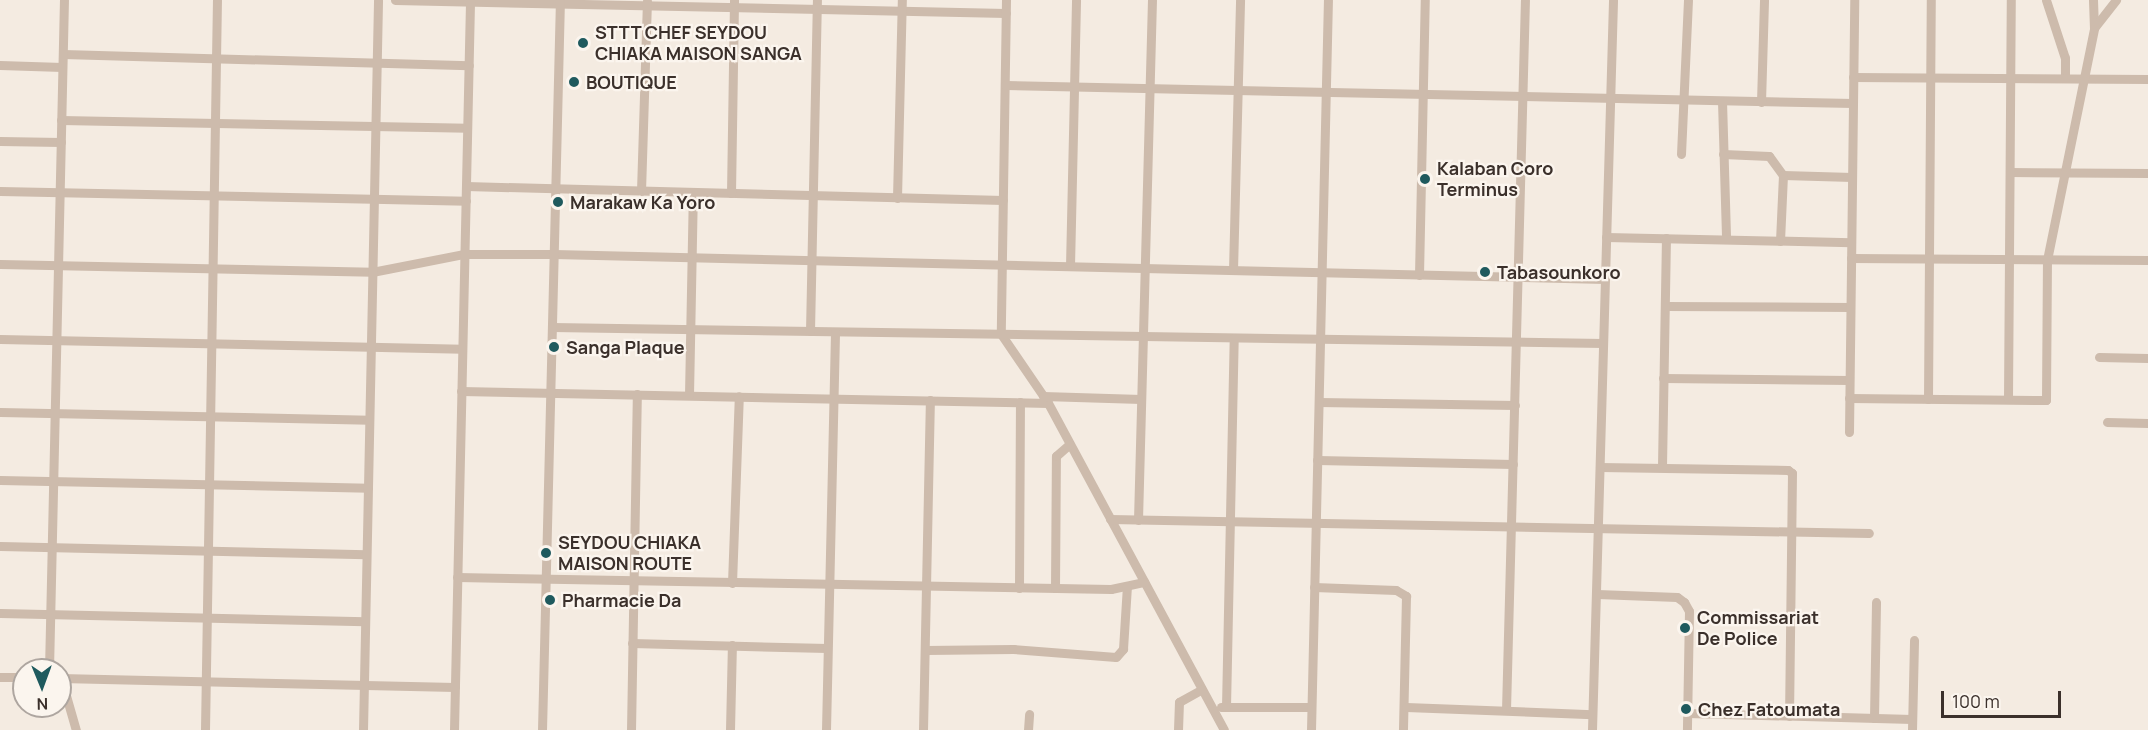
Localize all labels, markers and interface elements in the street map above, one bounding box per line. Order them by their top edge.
place label: STTT CHEF SEYDOU CHIAKA MAISON SANGA [595,22,802,64]
marker: STTT CHEF SEYDOU CHIAKA MAISON SANGA [576,36,590,50]
place label: BOUTIQUE [586,71,677,93]
marker: BOUTIQUE [567,75,581,89]
place label: Kalaban Coro Terminus [1437,158,1553,201]
marker: Kalaban Coro Terminus [1418,172,1432,186]
place label: Marakaw Ka Yoro [570,191,715,213]
marker: Marakaw Ka Yoro [551,195,565,209]
place label: Tabasounkoro [1497,261,1621,283]
marker: Tabasounkoro [1478,265,1492,279]
place label: Sanga Plaque [566,336,685,358]
marker: Sanga Plaque [547,340,561,354]
place label: SEYDOU CHIAKA MAISON ROUTE [558,532,701,574]
marker: SEYDOU CHIAKA MAISON ROUTE [539,546,553,560]
place label: Pharmacie Da [562,589,681,611]
marker: Pharmacie Da [543,593,557,607]
place label: Commissariat De Police [1697,607,1819,650]
marker: Commissariat De Police [1678,621,1692,635]
north arrow [12,658,72,718]
scale bar [1944,679,2064,717]
text: 100 m [1952,689,2000,713]
text: N [36,693,48,715]
place label: Chez Fatoumata [1698,698,1840,720]
marker: Chez Fatoumata [1679,702,1693,716]

